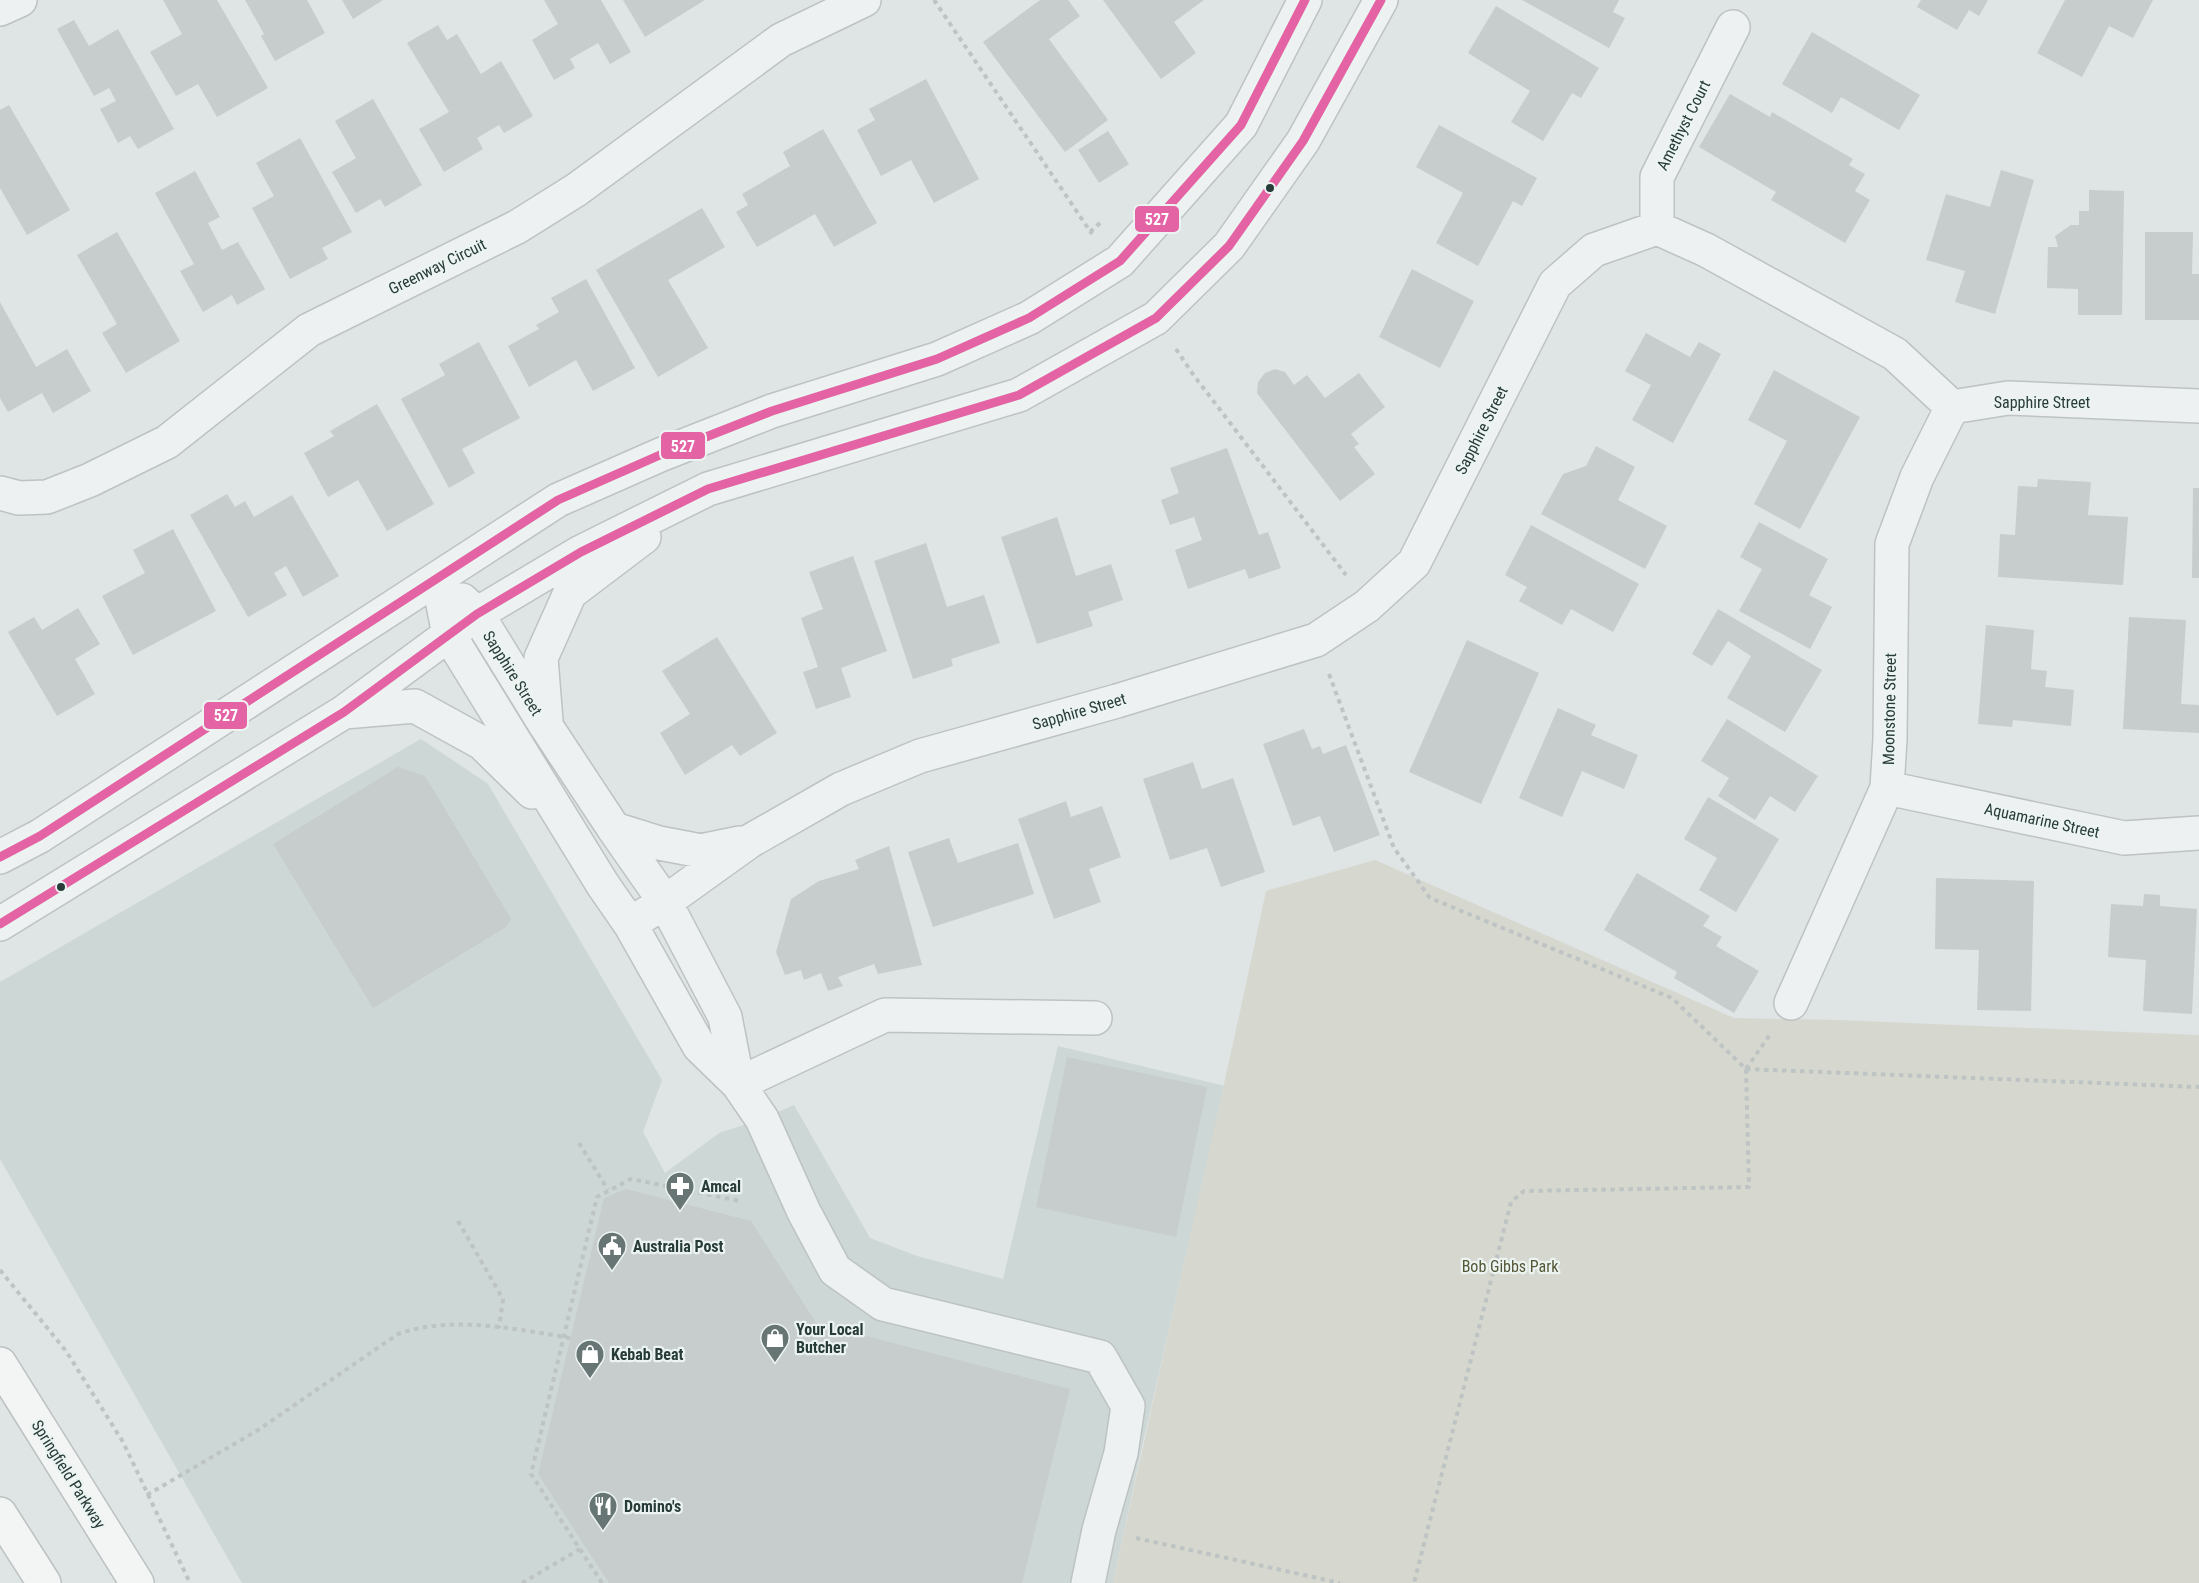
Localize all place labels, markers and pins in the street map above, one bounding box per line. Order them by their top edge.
unlabelled marker [1264,182,1276,194]
unlabelled marker [55,881,67,893]
pharmacy icon: Amcal [664,1170,696,1212]
place label: Amcal [701,1177,741,1196]
public building icon: Australia Post [596,1230,628,1272]
place label: Australia Post [633,1237,724,1256]
place label: Your Local Butcher [796,1320,864,1357]
shop icon: Your Local Butcher [759,1322,791,1364]
shop icon: Kebab Beat [574,1338,606,1380]
place label: Kebab Beat [611,1345,684,1364]
restaurant icon: Domino's [587,1490,619,1532]
place label: Domino's [624,1497,681,1516]

